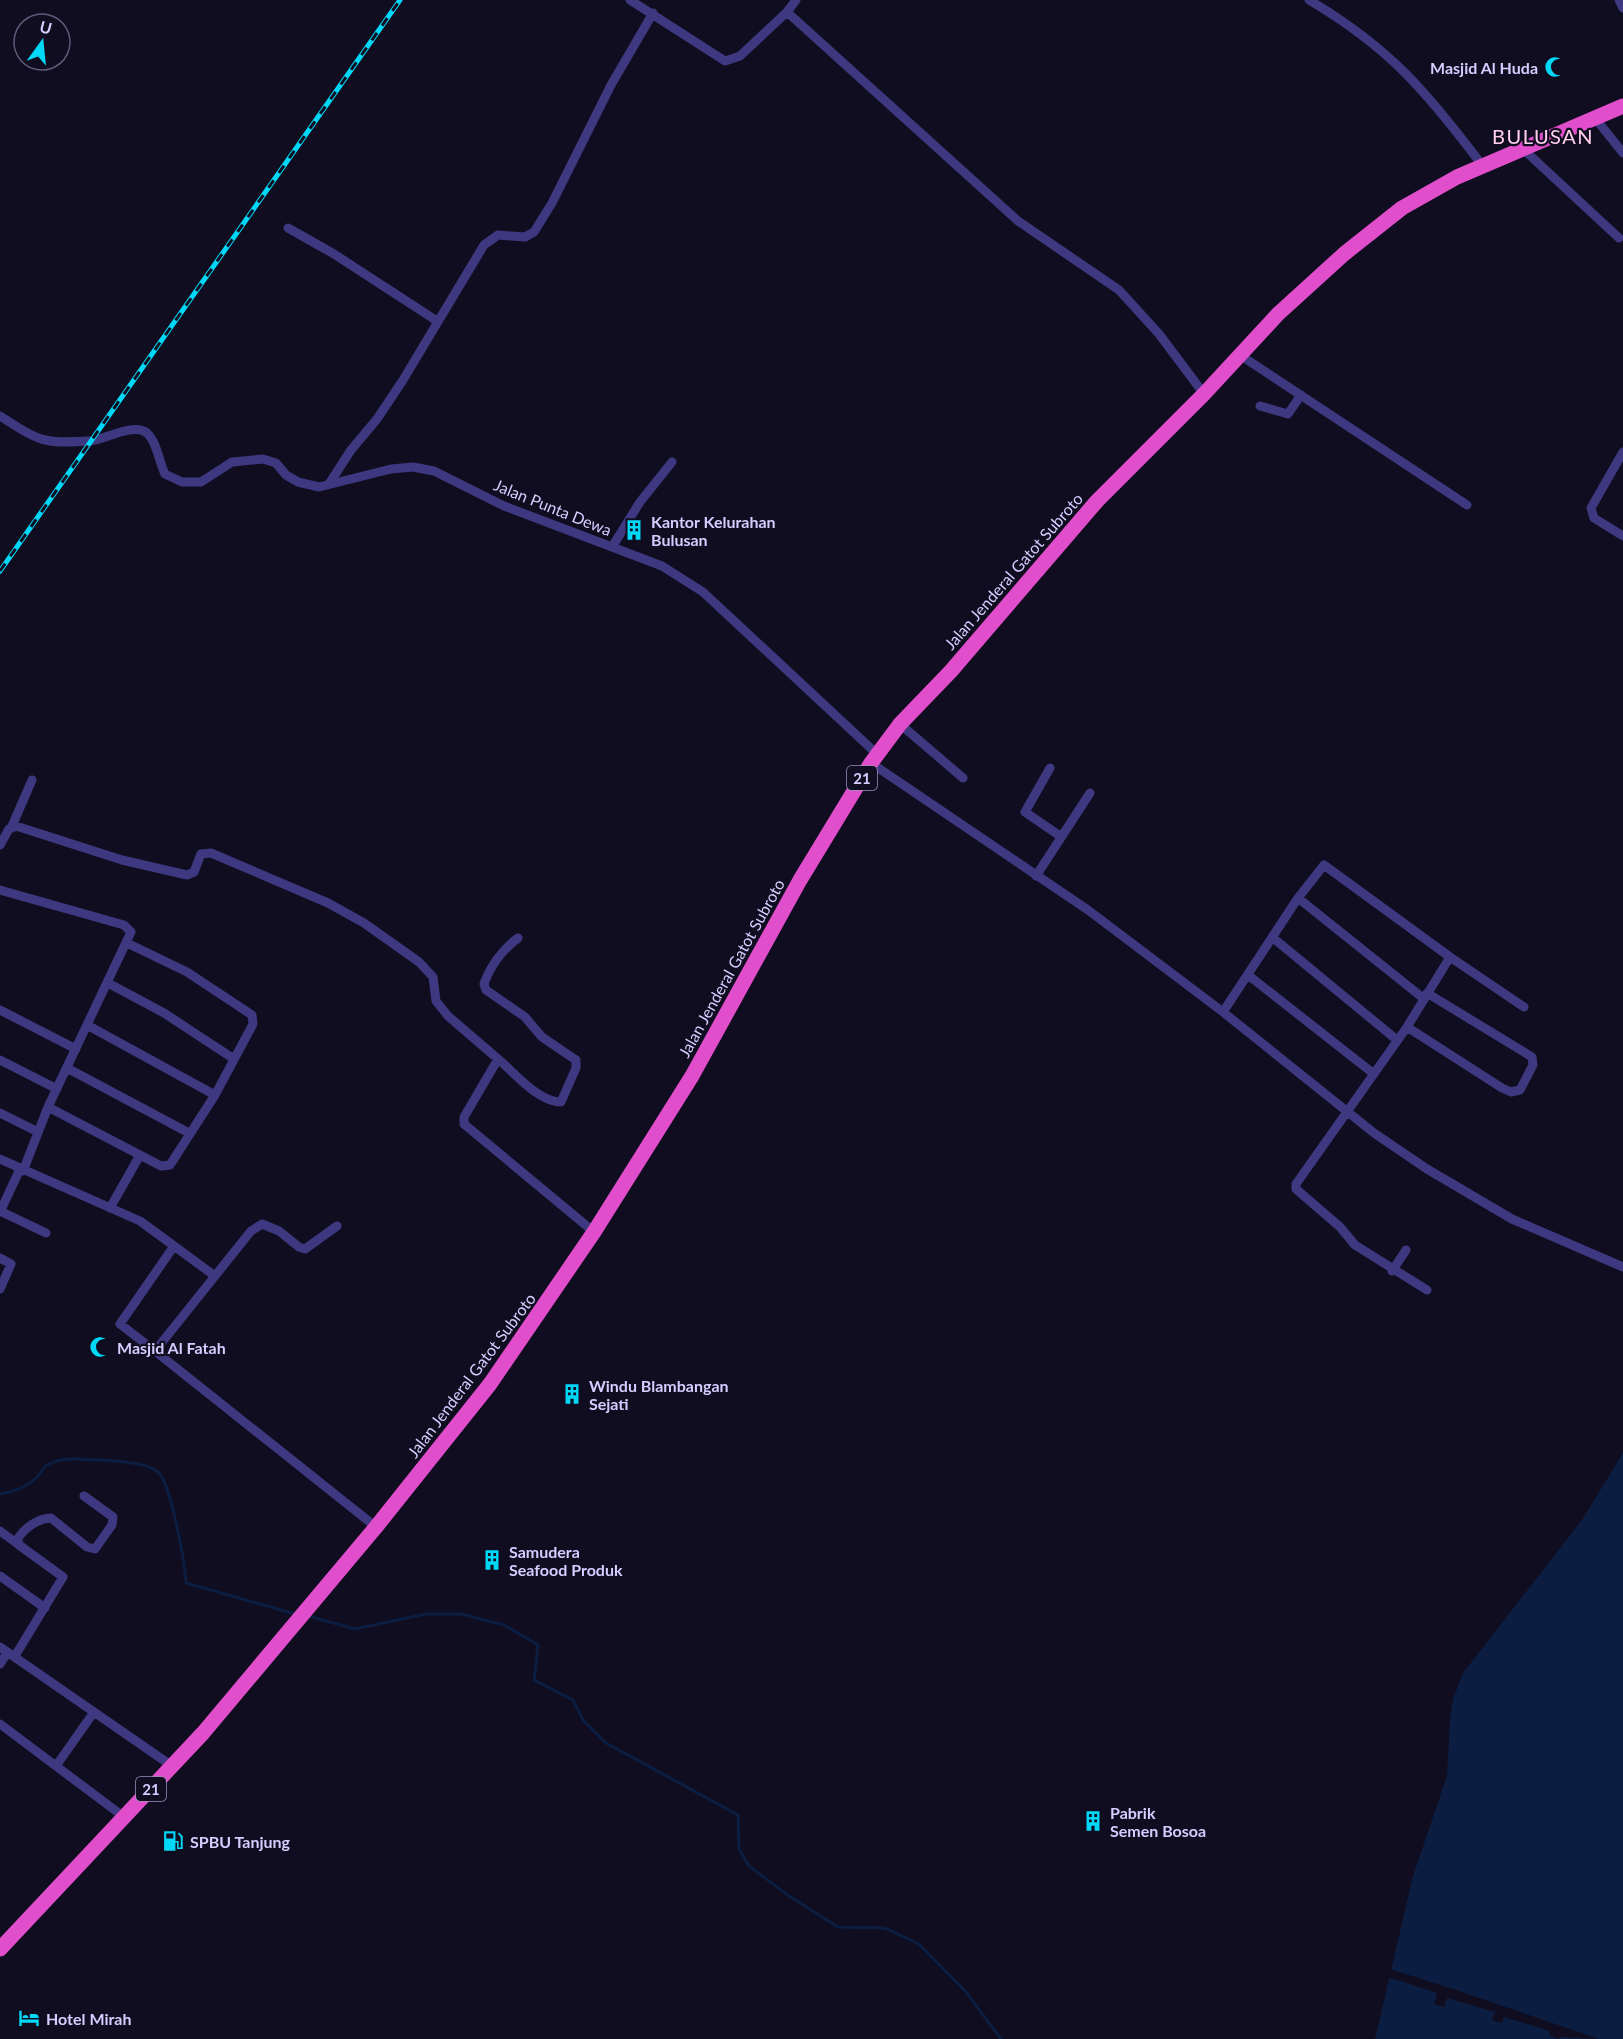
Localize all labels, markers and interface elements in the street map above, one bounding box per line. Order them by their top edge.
north arrow [12,12,72,72]
text: U [38,16,54,38]
mosque icon: Masjid Al Huda [1543,55,1567,79]
place label: Masjid Al Huda [1430,58,1538,77]
district label: BULUSAN [1492,124,1594,148]
street label: Jalan Punta Dewa [491,475,615,539]
street label: Jalan Jenderal Gatot Subroto [940,489,1086,653]
place label: Kantor Kelurahan Bulusan [651,512,776,549]
building icon: Kantor Kelurahan Bulusan [622,518,646,542]
road number: 21 [847,766,877,790]
street label: Jalan Jenderal Gatot Subroto [674,875,788,1061]
street label: Jalan Jenderal Gatot Subroto [403,1289,539,1461]
mosque icon: Masjid Al Fatah [88,1335,112,1359]
place label: Masjid Al Fatah [117,1338,226,1357]
place label: Windu Blambangan Sejati [589,1376,729,1413]
building icon: Windu Blambangan Sejati [560,1382,584,1406]
place label: Samudera Seafood Produk [509,1542,623,1579]
building icon: Samudera Seafood Produk [480,1548,504,1572]
road number: 21 [136,1777,166,1801]
place label: Pabrik Semen Bosoa [1110,1803,1206,1840]
building icon: Pabrik Semen Bosoa [1081,1809,1105,1833]
fuel station icon: SPBU Tanjung [161,1829,185,1853]
place label: SPBU Tanjung [190,1832,291,1851]
hotel icon: Hotel Mirah [17,2006,41,2030]
place label: Hotel Mirah [46,2009,132,2028]

